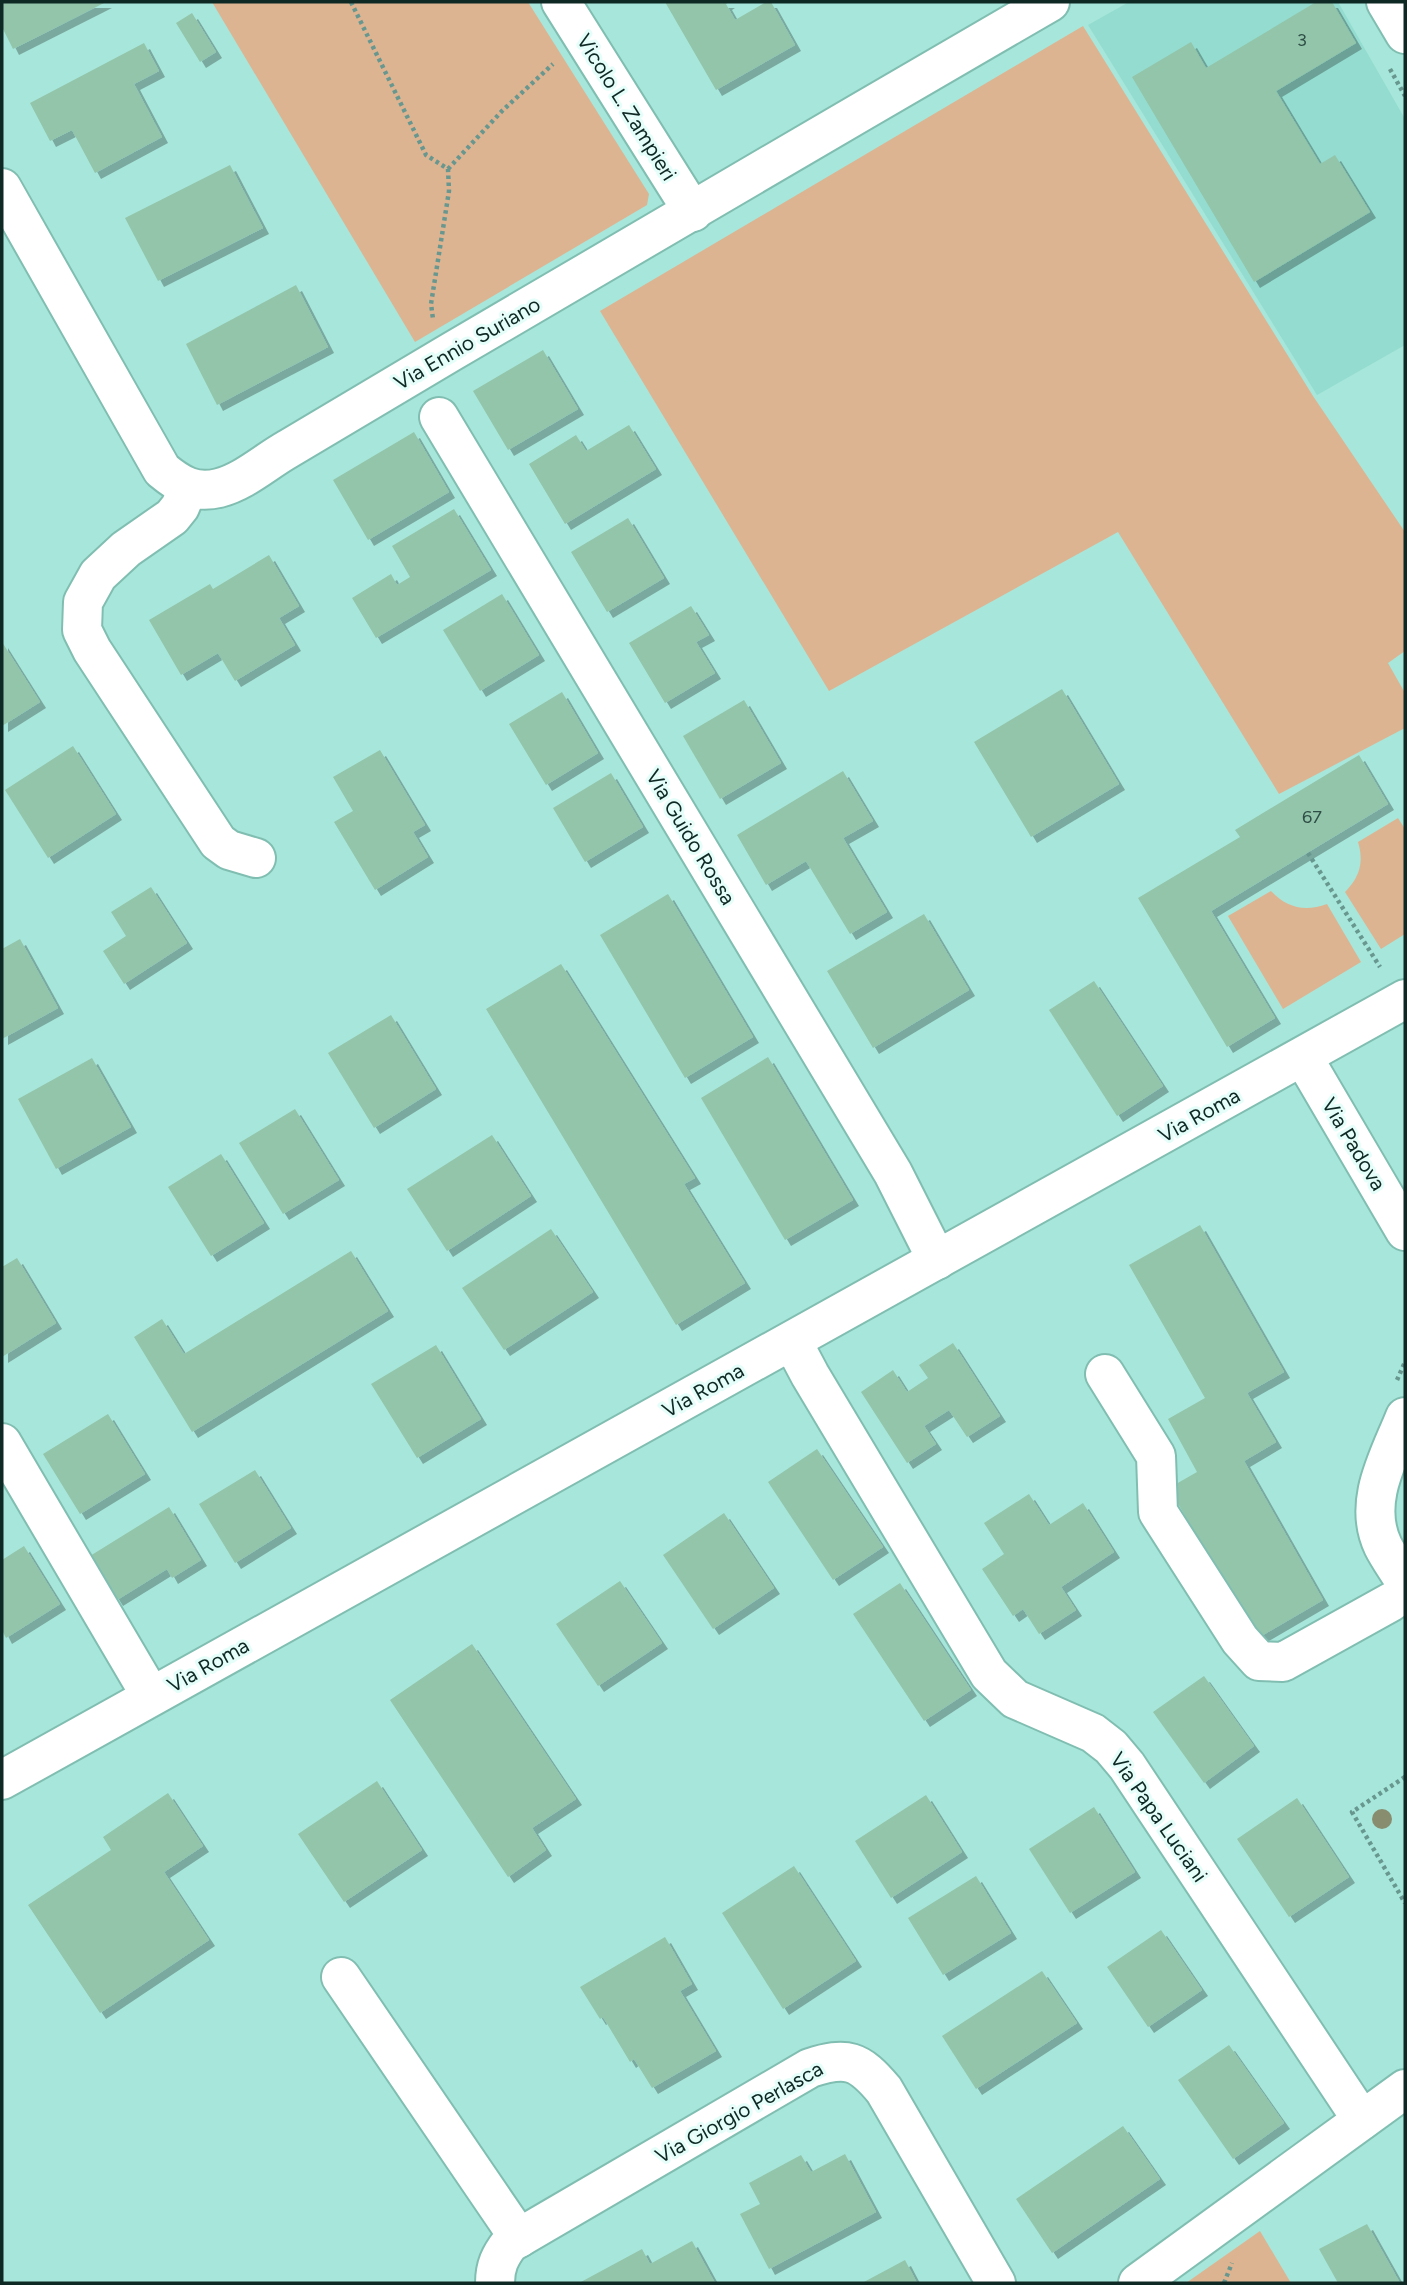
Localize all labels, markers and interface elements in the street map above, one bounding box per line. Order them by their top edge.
street label: Vicolo L. Zampieri [572,29,682,185]
house number: 3 [1297,29,1307,51]
street label: Via Ennio Suriano [389,291,545,395]
street label: Via Guido Rossa [641,765,741,909]
house number: 67 [1302,806,1322,828]
street label: Via Roma [1154,1082,1244,1148]
street label: Via Padova [1317,1093,1391,1195]
street label: Via Roma [658,1357,748,1423]
street label: Via Roma [163,1632,253,1698]
street label: Via Papa Luciani [1105,1747,1213,1887]
street label: Via Giorgio Perlasca [651,2056,827,2168]

